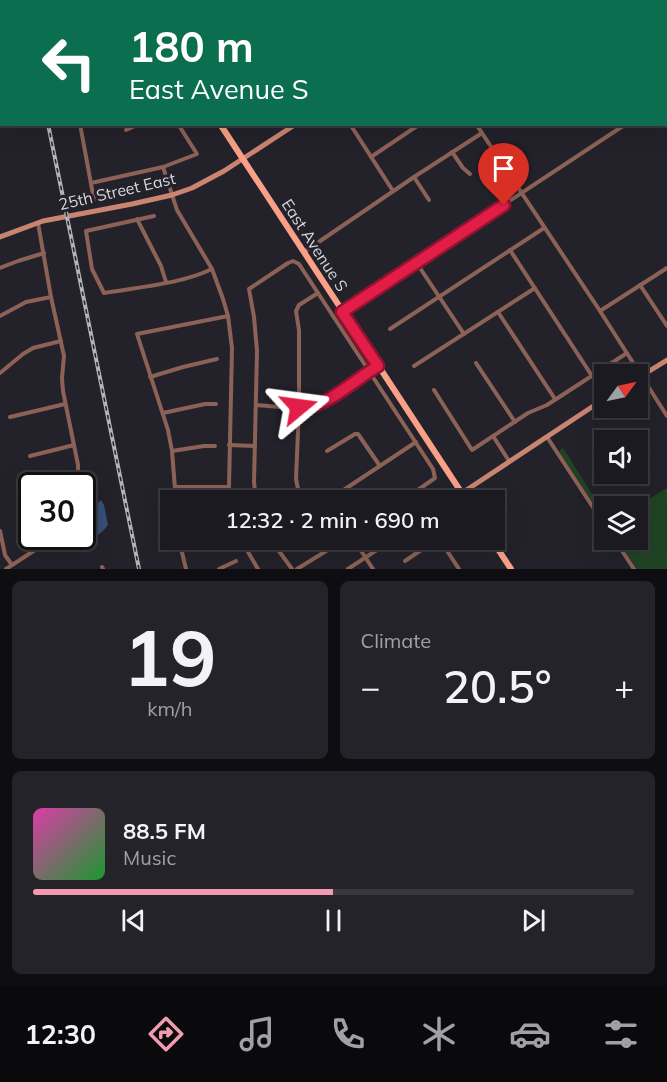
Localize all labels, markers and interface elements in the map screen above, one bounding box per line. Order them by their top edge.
text: 180 m [129,20,254,73]
icon: left [30,24,108,102]
text: East Avenue S [129,72,309,106]
pin [478,143,529,205]
icon: arrive [487,152,520,185]
street label: 25th Street East [57,168,178,214]
street label: East Avenue S [278,195,352,295]
north arrow [594,364,648,418]
map controls [594,364,648,550]
position arrow [267,375,331,439]
button: sound [594,430,648,484]
speed limit sign: 30 [18,472,96,550]
button: layers [594,496,648,550]
text: 12:32 · 2 min · 690 m [225,506,440,534]
text: 19 [123,608,217,706]
text: Climate [361,628,431,653]
text: 20.5° [443,658,552,714]
text: − [361,666,380,707]
text: + [614,666,634,707]
text: km/h [147,696,192,721]
text: 88.5 FM [123,817,206,845]
text: Music [123,845,176,870]
icon: previous [117,904,150,937]
icon: pause [317,904,350,937]
icon: next [517,904,550,937]
icon: directions [145,1013,187,1055]
icon: music [236,1013,278,1055]
icon: phone [327,1013,369,1055]
icon: climate [418,1013,460,1055]
icon: car [509,1013,551,1055]
icon: filters [600,1013,642,1055]
text: 12:30 [25,1017,96,1051]

